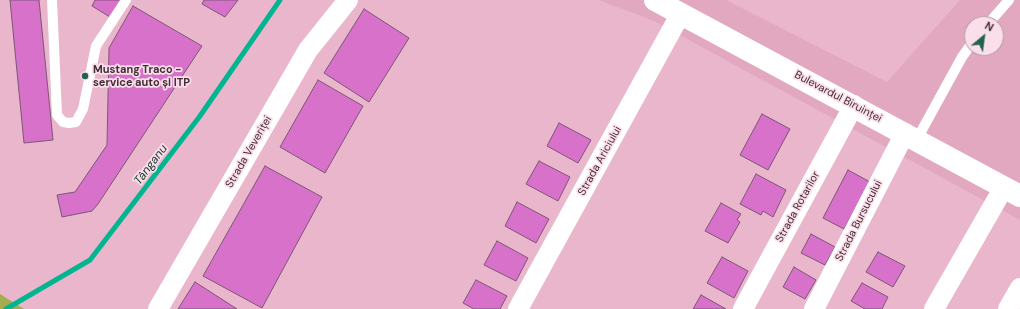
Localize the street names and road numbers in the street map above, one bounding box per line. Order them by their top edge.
street label: Bulevardul Biruinței [792,68,884,126]
street label: Strada Veveriței [223,114,275,190]
street label: Strada Ariciului [576,124,624,198]
street label: Strada Rotarilor [773,169,823,245]
street label: Strada Bursucului [833,178,885,264]

